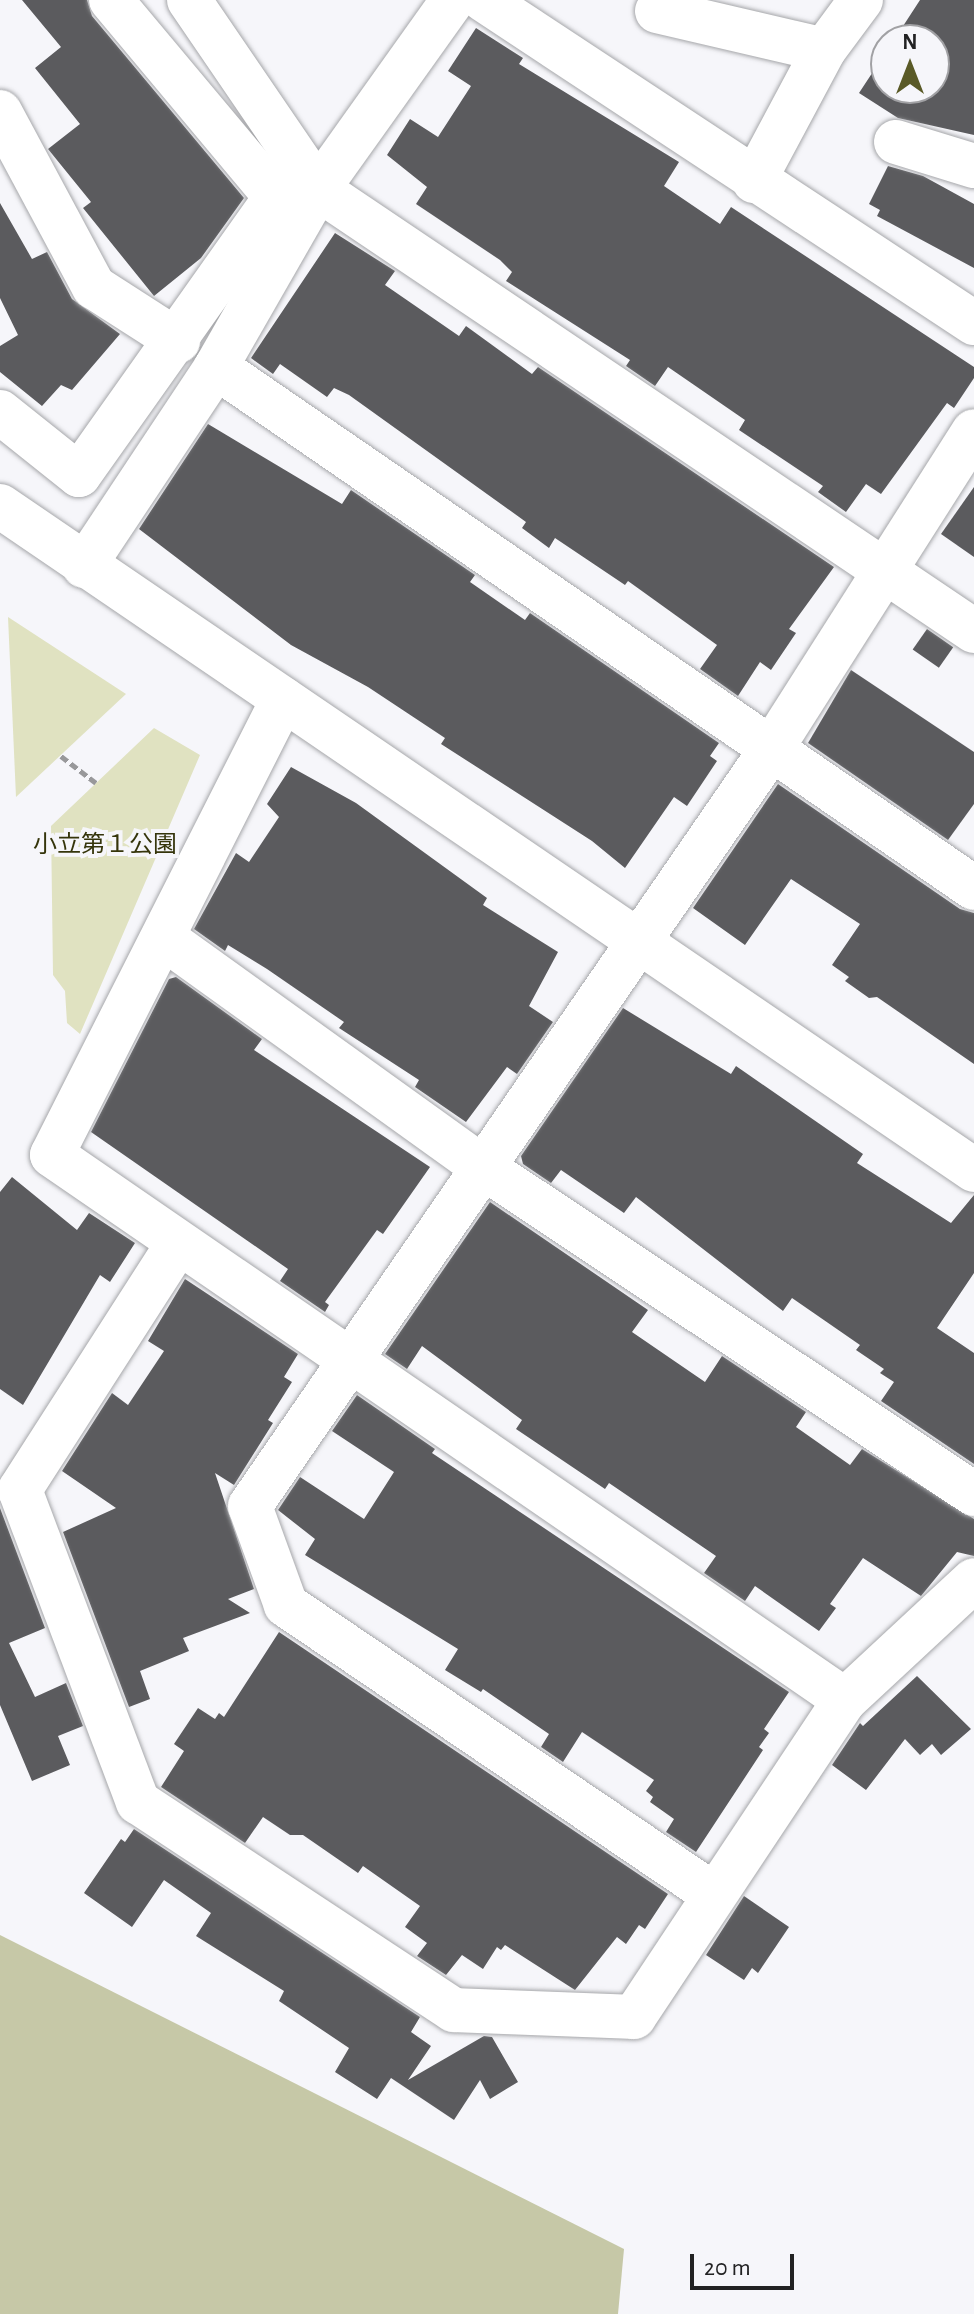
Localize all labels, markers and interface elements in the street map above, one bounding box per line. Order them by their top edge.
north arrow [870,24,950,104]
text: N [902,31,918,53]
park label: 小立第１公園 [33,832,177,860]
scale bar [694,2238,798,2288]
text: 20 m [704,2256,751,2280]

